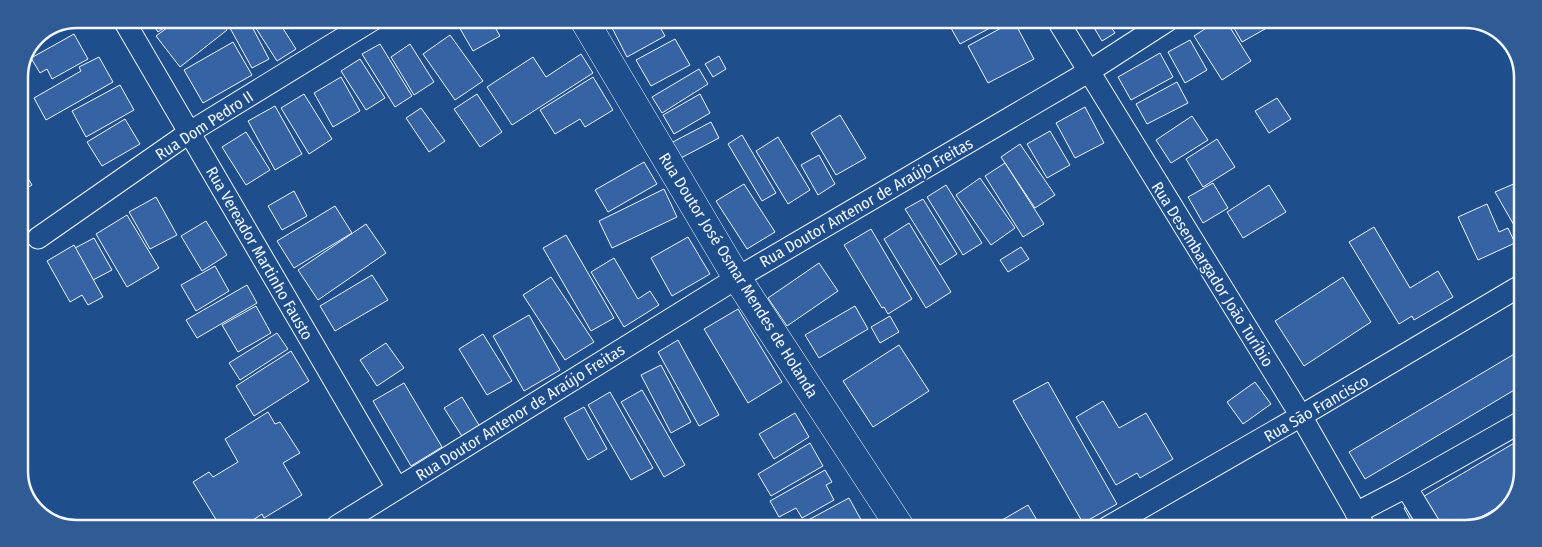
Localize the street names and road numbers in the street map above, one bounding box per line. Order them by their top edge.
street label: Rua Dom Pedro II [152,87,257,164]
street label: Rua Doutor Antenor de Araújo Freitas [756,133,976,271]
street label: Rua Doutor José Osmar Mendes de Holanda [655,149,822,401]
street label: Rua Vereador Martinho Fausto [202,163,317,343]
street label: Rua Desembargador João Turíbio [1148,178,1277,370]
street label: Rua Doutor Antenor de Araújo Freitas [412,340,628,485]
street label: Rua São Francisco [1261,371,1372,446]

